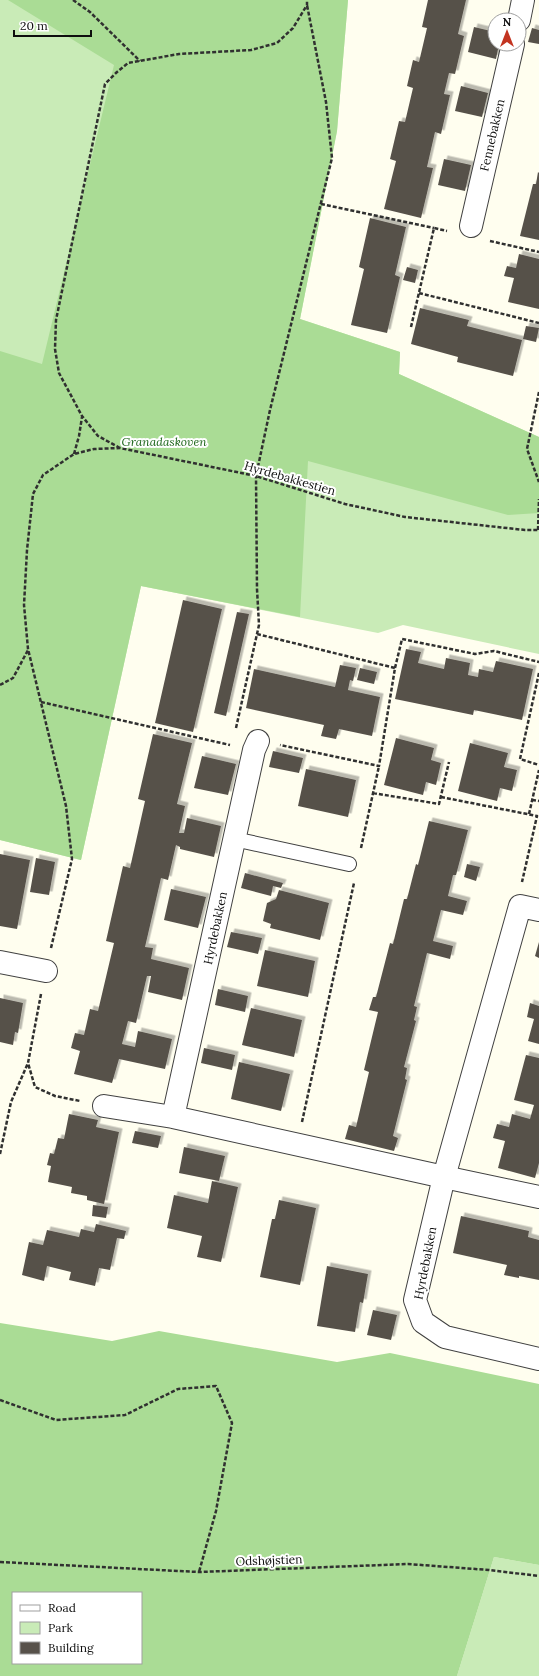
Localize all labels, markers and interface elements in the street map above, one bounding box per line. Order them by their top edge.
scale bar [14,12,91,38]
north arrow [487,12,527,52]
text: N [503,15,512,29]
text: 20 m [20,18,48,33]
street label: Fennebakken [476,97,508,173]
park label: Granadaskoven [121,434,207,449]
street label: Hyrdebakkestien [243,458,337,498]
street label: Hyrdebakken [200,890,230,966]
street label: Hyrdebakken [411,1225,439,1301]
street label: Odshøjstien [235,1551,303,1569]
legend [12,1592,142,1664]
text: Road [48,1600,76,1615]
text: Park [48,1620,74,1635]
text: Building [48,1640,94,1655]

